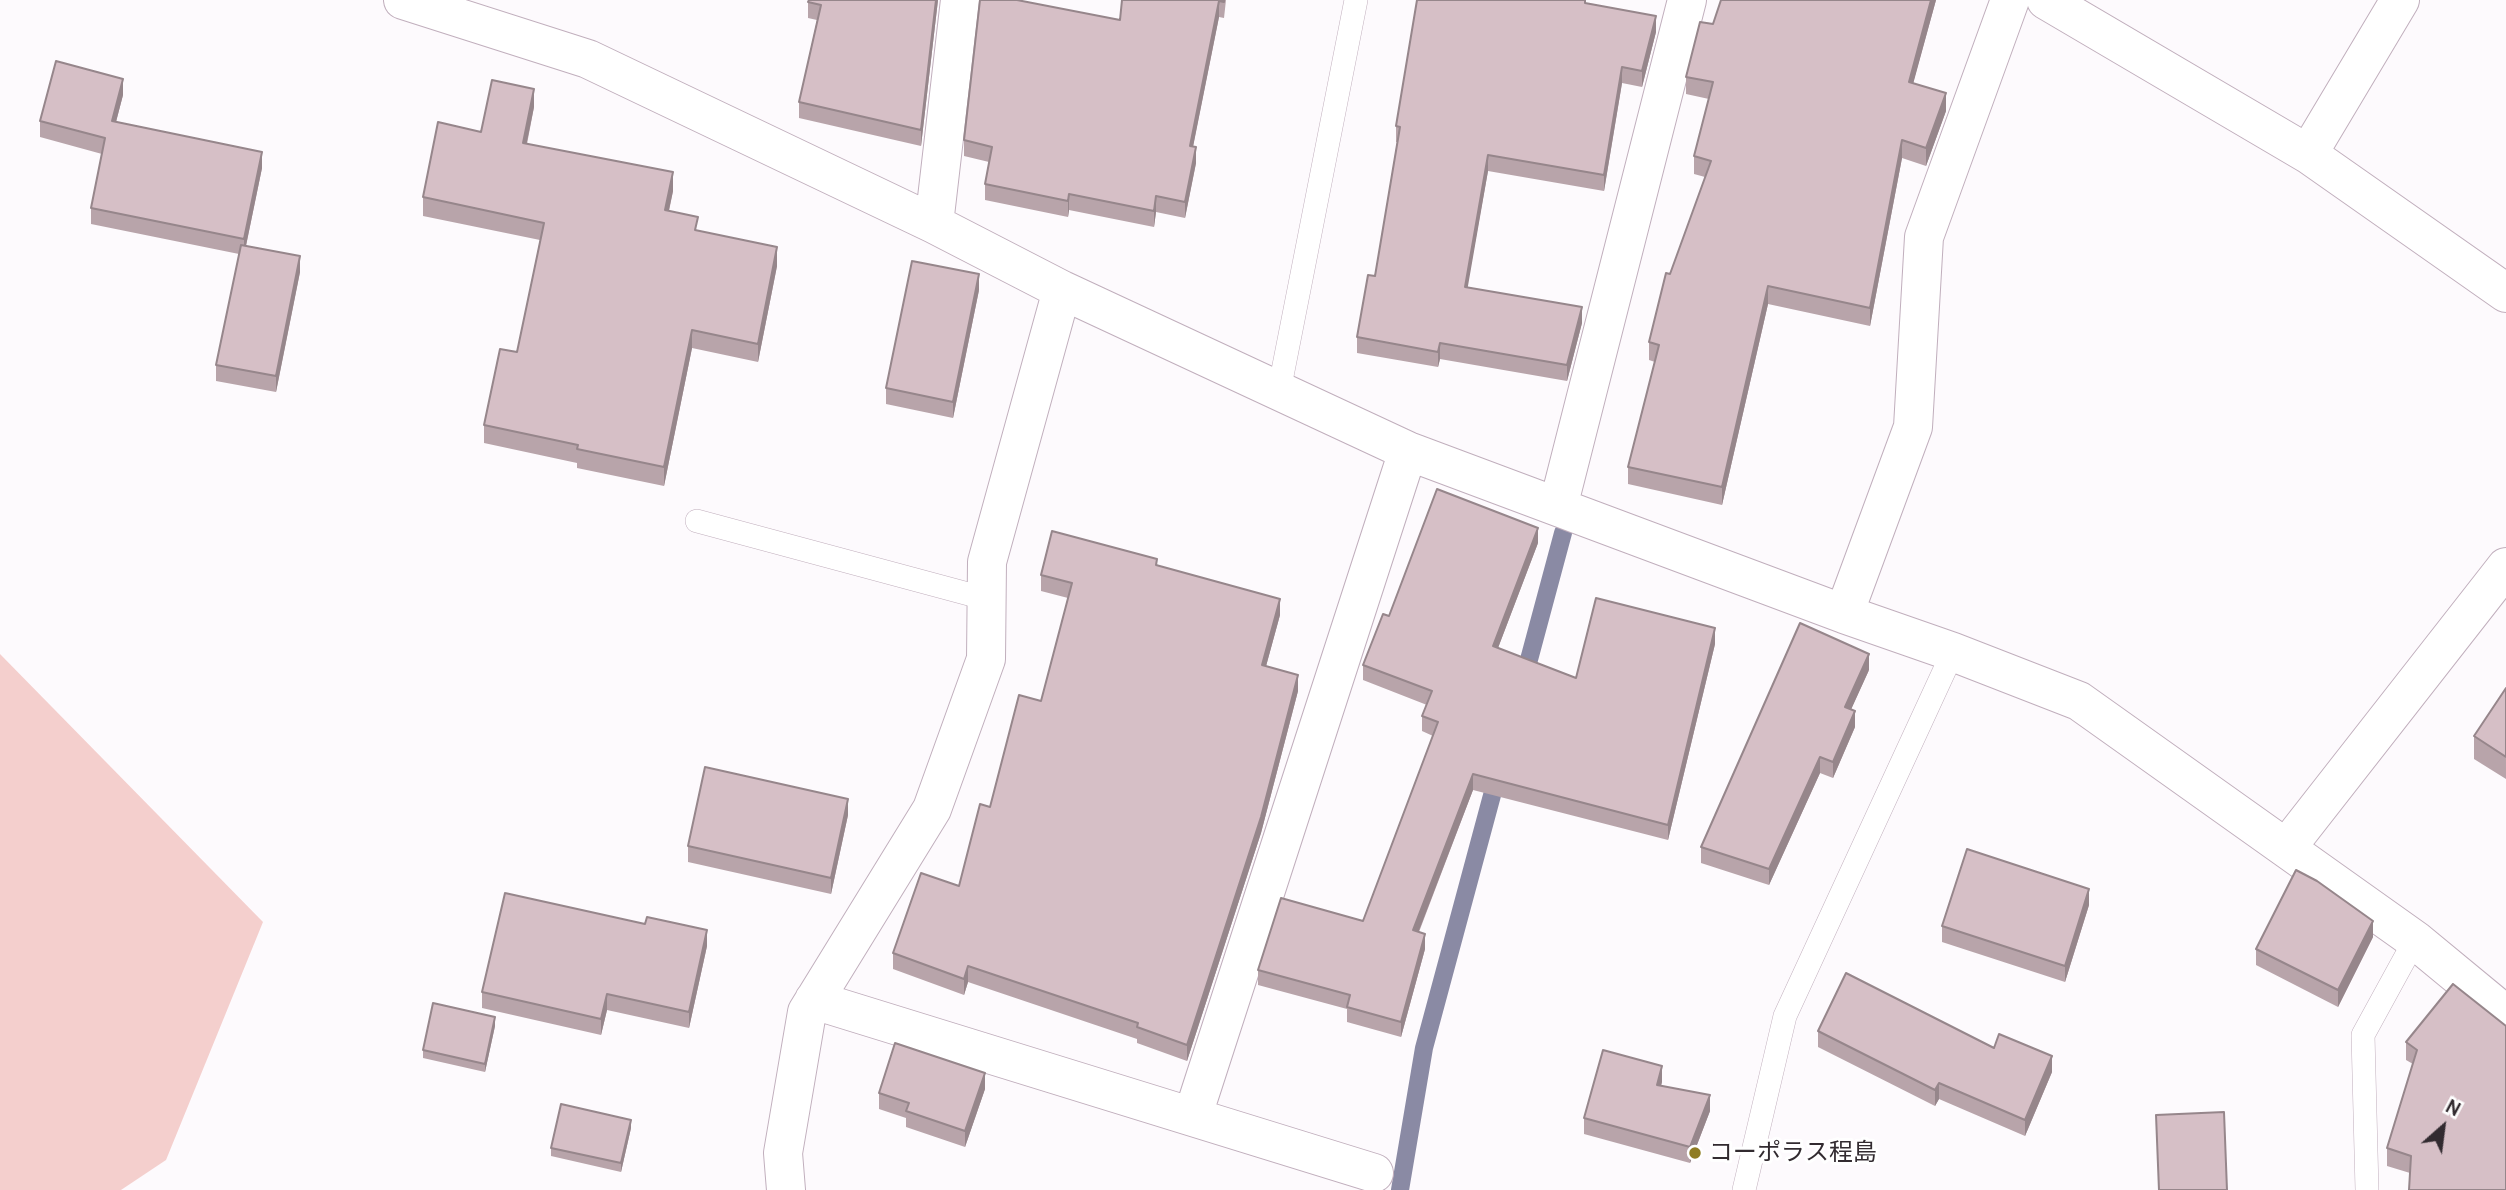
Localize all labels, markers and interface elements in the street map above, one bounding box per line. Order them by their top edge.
north arrow [2408,1092,2478,1162]
text: N [2442,1095,2464,1121]
place label: コーポラス程島 [1709,1139,1877,1167]
marker: コーポラス程島 [1687,1145,1703,1161]

